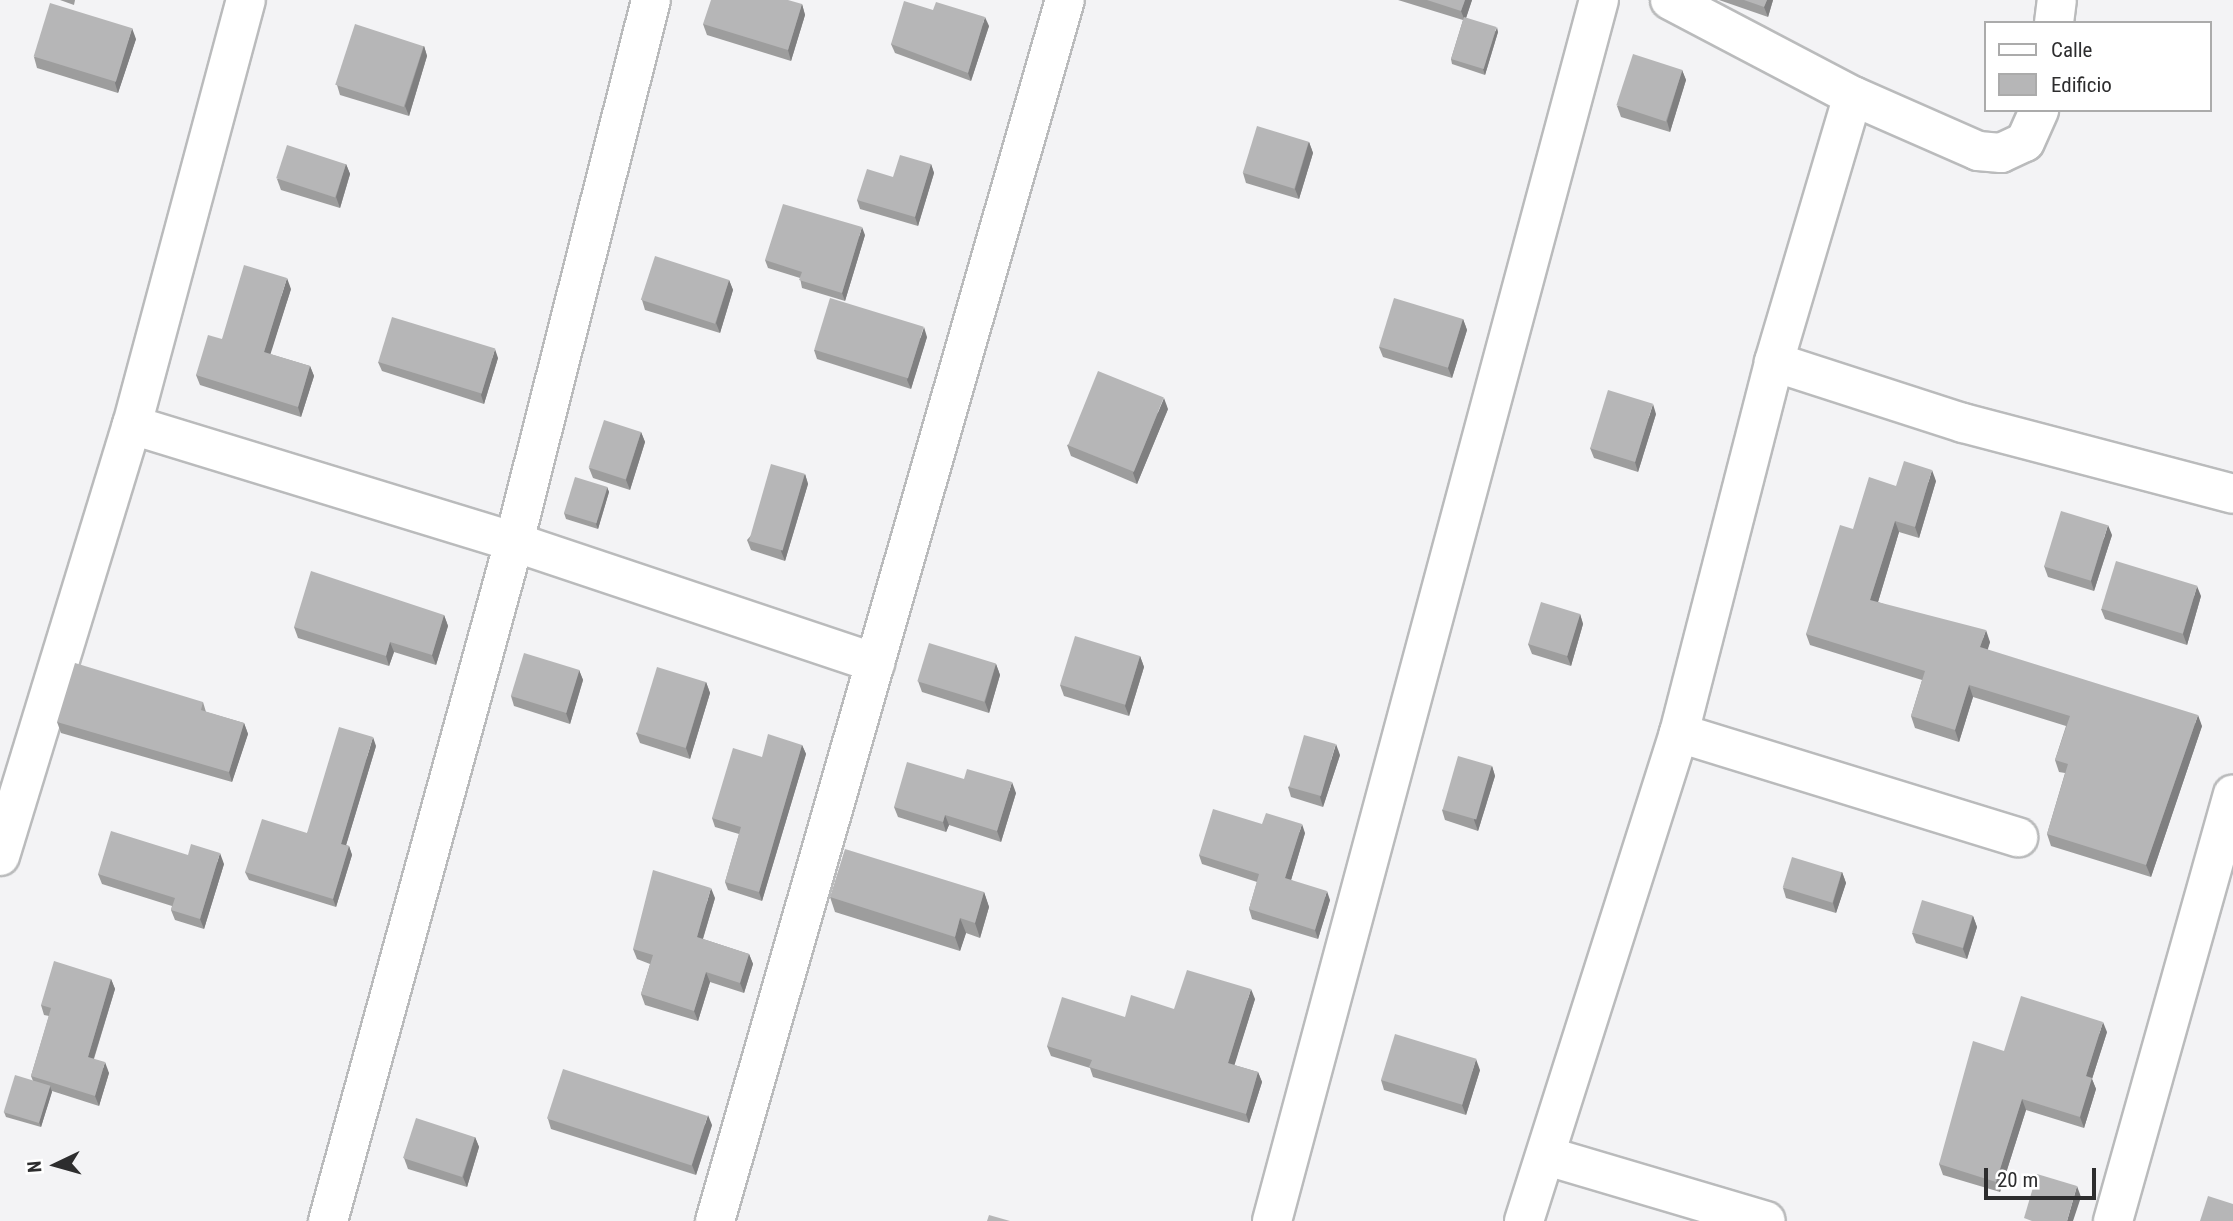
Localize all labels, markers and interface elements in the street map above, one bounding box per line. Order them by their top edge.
legend [1984,21,2212,112]
text: Calle [2051,38,2092,62]
text: Edificio [2051,73,2112,97]
north arrow [21,1130,91,1200]
scale bar [1988,1154,2100,1198]
text: N [23,1160,47,1174]
text: 20 m [1997,1168,2038,1192]

